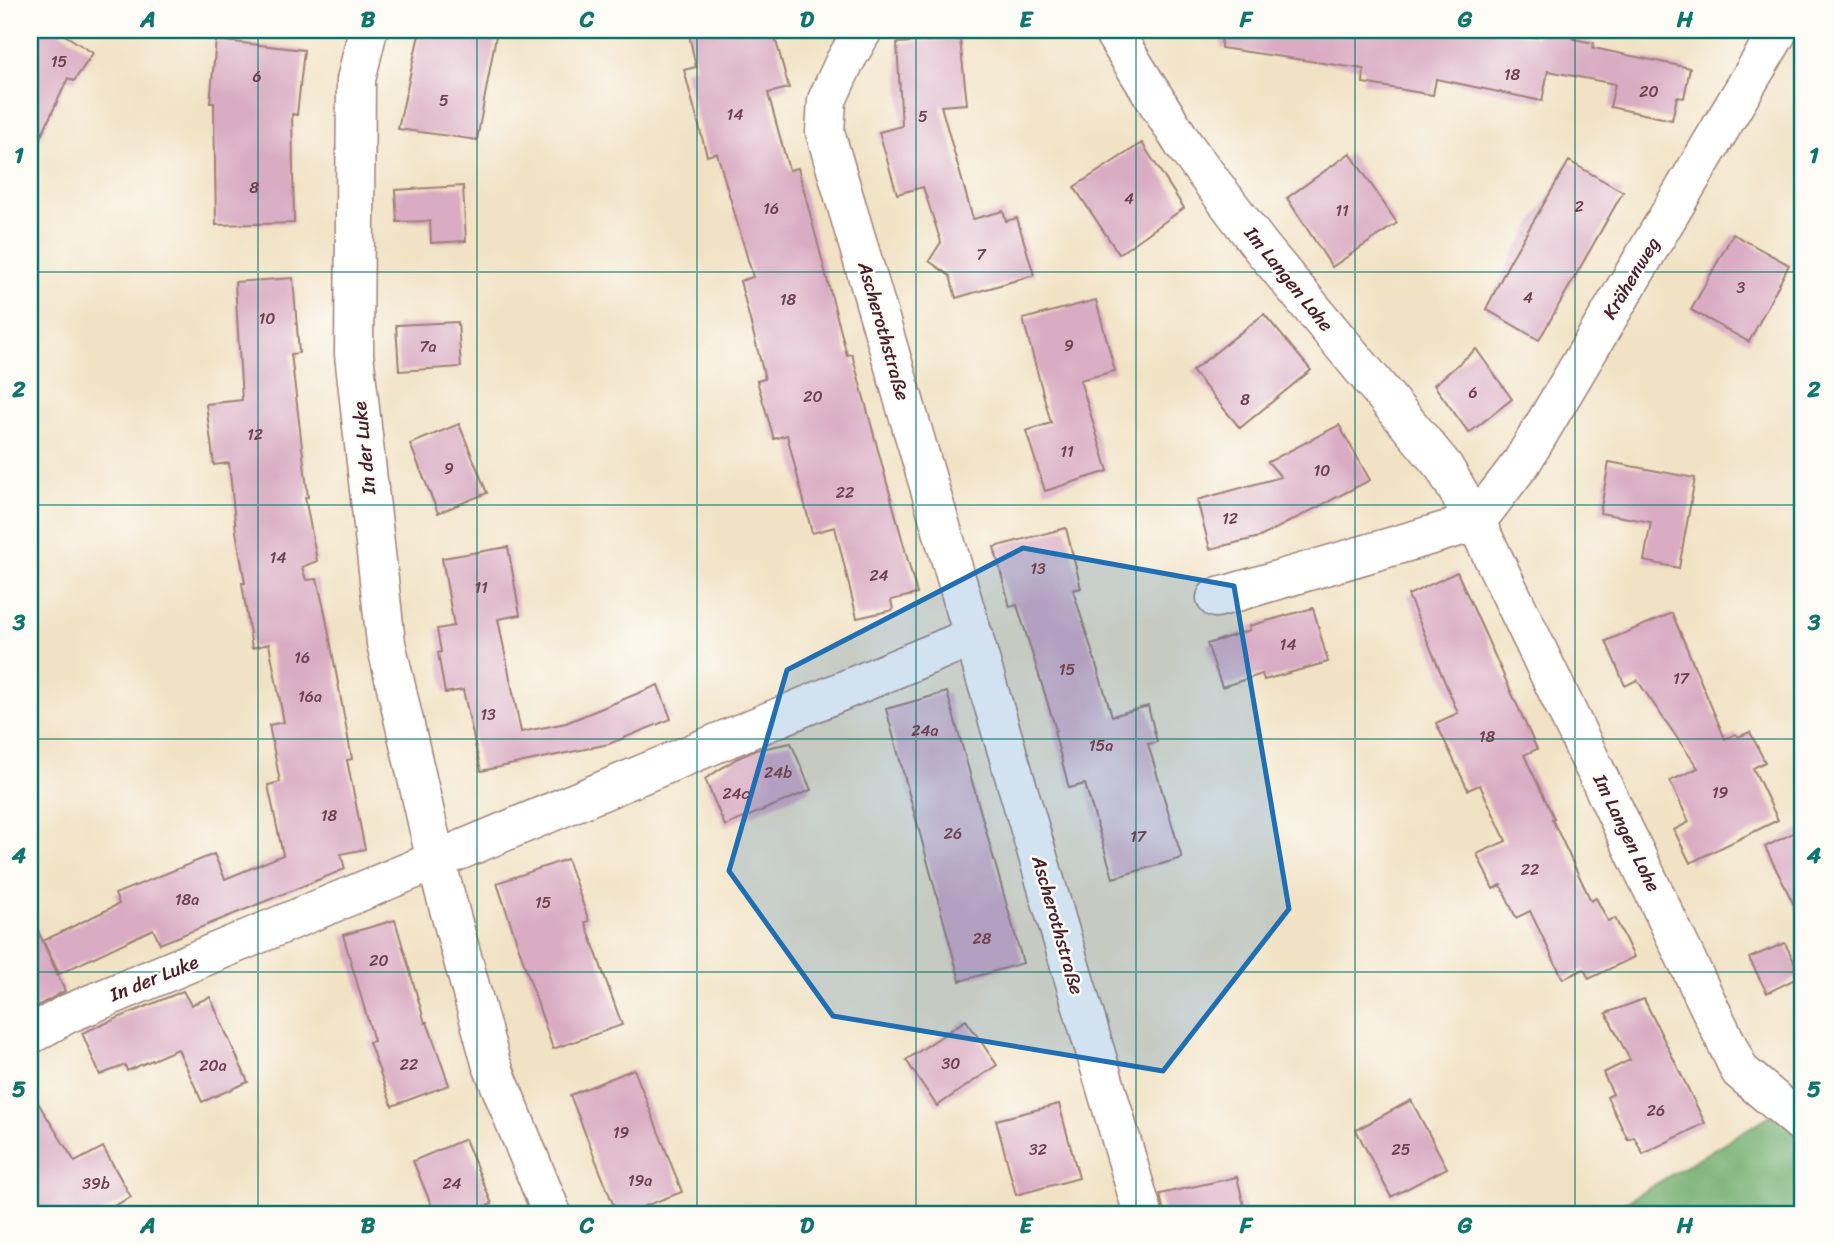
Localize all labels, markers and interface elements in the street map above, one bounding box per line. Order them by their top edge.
text: A [139,0,156,40]
text: B [361,0,376,40]
text: C [579,0,595,40]
text: D [800,0,815,40]
text: E [1020,0,1035,40]
text: F [1239,0,1254,40]
text: G [1457,0,1473,40]
text: H [1676,0,1694,40]
house number: 15 [51,47,68,76]
house number: 18 [1504,60,1521,89]
house number: 6 [252,62,262,91]
house number: 20 [1639,77,1659,106]
house number: 5 [439,86,449,115]
house number: 14 [727,100,743,129]
house number: 5 [918,102,928,131]
text: 1 [14,135,24,176]
text: 1 [1809,135,1819,176]
house number: 8 [249,173,259,202]
house number: 4 [1124,184,1134,213]
house number: 2 [1574,192,1584,221]
house number: 16 [763,194,779,223]
house number: 11 [1335,196,1349,225]
street label: Im Langen Lohe [1235,218,1342,339]
street label: Krähenweg [1593,230,1669,326]
house number: 7 [976,240,986,269]
street label: Ascherothstraße [848,257,920,405]
house number: 3 [1737,273,1746,302]
house number: 4 [1523,283,1533,312]
house number: 18 [780,285,797,314]
house number: 10 [259,304,275,333]
house number: 9 [1064,331,1074,360]
house number: 7a [419,332,437,361]
text: 2 [11,369,26,410]
text: 2 [1806,369,1821,410]
house number: 6 [1468,378,1478,407]
house number: 20 [803,382,823,411]
house number: 8 [1240,385,1250,414]
street label: In der Luke [343,400,385,497]
house number: 12 [247,420,263,449]
house number: 11 [1060,437,1074,466]
house number: 9 [444,454,454,483]
house number: 10 [1314,456,1330,485]
house number: 22 [836,478,854,507]
house number: 12 [1222,504,1238,533]
house number: 14 [270,543,286,572]
house number: 13 [1030,554,1046,583]
house number: 24 [869,561,889,590]
house number: 11 [474,573,488,602]
text: 3 [12,602,26,643]
text: 3 [1807,602,1821,643]
house number: 14 [1280,630,1296,659]
house number: 16 [294,643,310,672]
house number: 15 [1059,655,1076,684]
house number: 17 [1673,664,1690,693]
house number: 16a [298,682,322,711]
house number: 13 [480,700,496,729]
house number: 24a [911,716,939,745]
house number: 18 [1479,722,1496,751]
house number: 15a [1089,731,1113,760]
house number: 24b [764,758,792,787]
street label: Im Langen Lohe [1584,767,1670,898]
house number: 19 [1712,778,1729,807]
house number: 24c [722,779,750,808]
house number: 18 [321,801,338,830]
house number: 26 [944,819,962,848]
house number: 17 [1130,822,1147,851]
text: 4 [11,835,27,876]
text: 4 [1806,835,1822,876]
street label: Ascherothstraße [1022,851,1094,999]
house number: 22 [1521,855,1539,884]
house number: 18a [175,885,199,914]
house number: 15 [535,888,552,917]
house number: 28 [973,924,992,953]
street label: In der Luke [104,945,203,1011]
house number: 20 [369,946,389,975]
house number: 30 [942,1049,960,1078]
house number: 22 [400,1050,418,1079]
house number: 20a [199,1051,227,1080]
text: 5 [12,1069,26,1110]
text: 5 [1807,1069,1821,1110]
house number: 26 [1647,1096,1665,1125]
house number: 19 [613,1118,630,1147]
house number: 32 [1029,1135,1047,1164]
house number: 25 [1391,1135,1411,1164]
house number: 19a [628,1166,652,1195]
house number: 39b [82,1169,110,1198]
house number: 24 [442,1169,462,1198]
text: A [139,1205,156,1244]
text: B [361,1205,376,1244]
text: C [579,1205,595,1244]
text: D [800,1205,815,1244]
text: E [1020,1205,1035,1244]
text: F [1239,1205,1254,1244]
text: G [1457,1205,1473,1244]
text: H [1676,1205,1694,1244]

